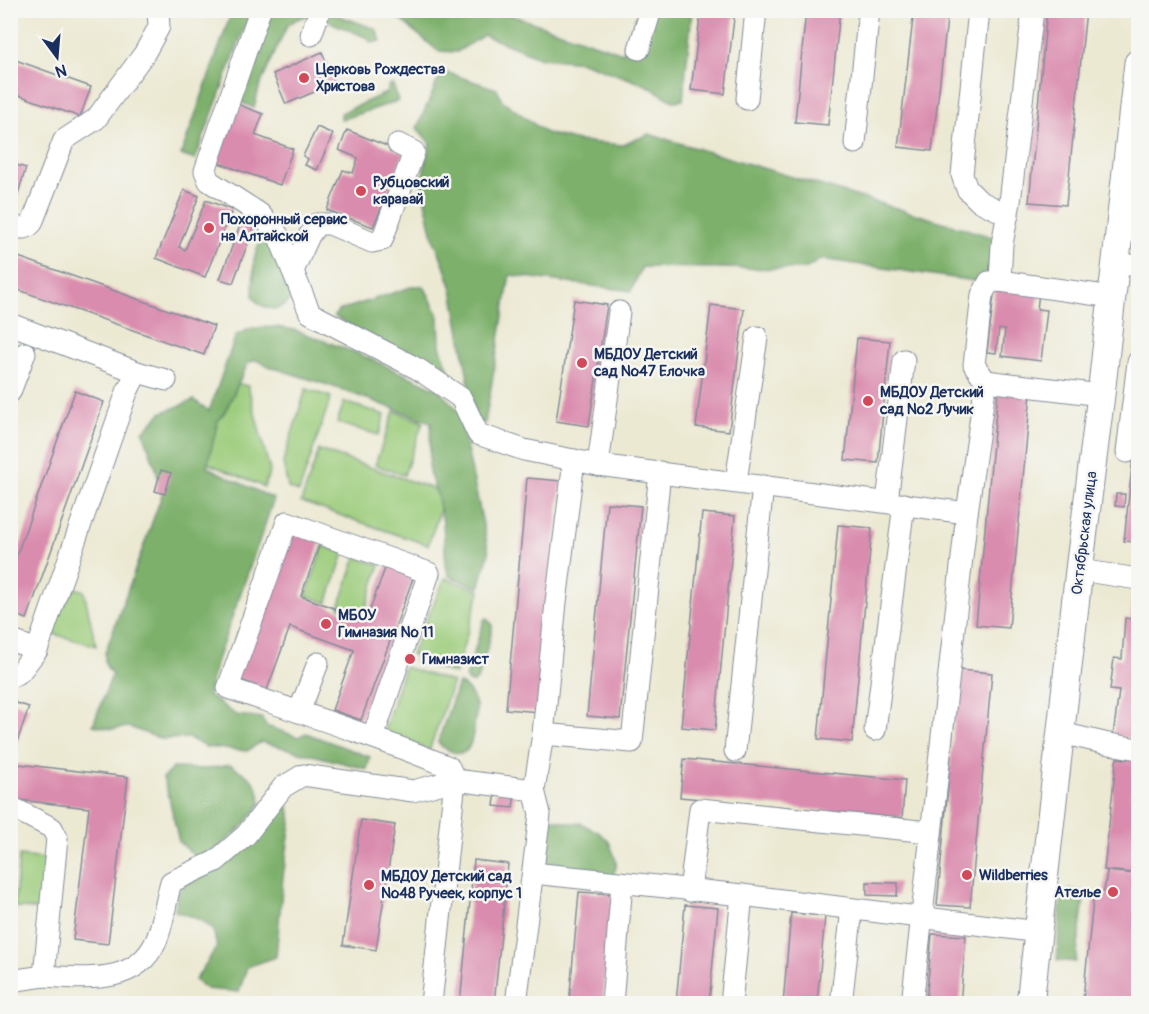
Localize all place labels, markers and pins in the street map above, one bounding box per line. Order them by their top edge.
place label: Церковь Рождества Христова [316,60,445,96]
marker: Церковь Рождества Христова [297,71,311,85]
place label: Рубцовский каравай [373,173,450,209]
marker: Рубцовский каравай [354,184,368,198]
place label: Похоронный сервис на Алтайской [221,210,348,246]
marker: Похоронный сервис на Алтайской [202,221,216,235]
place label: МБДОУ Детский сад №47 Елочка [593,345,705,381]
marker: МБДОУ Детский сад №47 Елочка [575,356,589,370]
place label: МБДОУ Детский сад №2 Лучик [879,383,984,419]
marker: МБДОУ Детский сад №2 Лучик [861,394,875,408]
place label: МБОУ Гимназия № 11 [338,606,434,642]
marker: МБОУ Гимназия № 11 [319,617,333,631]
place label: Гимназист [422,650,489,669]
marker: Гимназист [403,652,417,666]
place label: Wildberries [979,866,1048,885]
place label: МБДОУ Детский сад №48 Ручеек, корпус 1 [381,867,522,903]
marker: Wildberries [960,868,974,882]
marker: МБДОУ Детский сад №48 Ручеек, корпус 1 [362,878,376,892]
place label: Ателье [1054,883,1102,902]
marker: Ателье [1106,885,1120,899]

